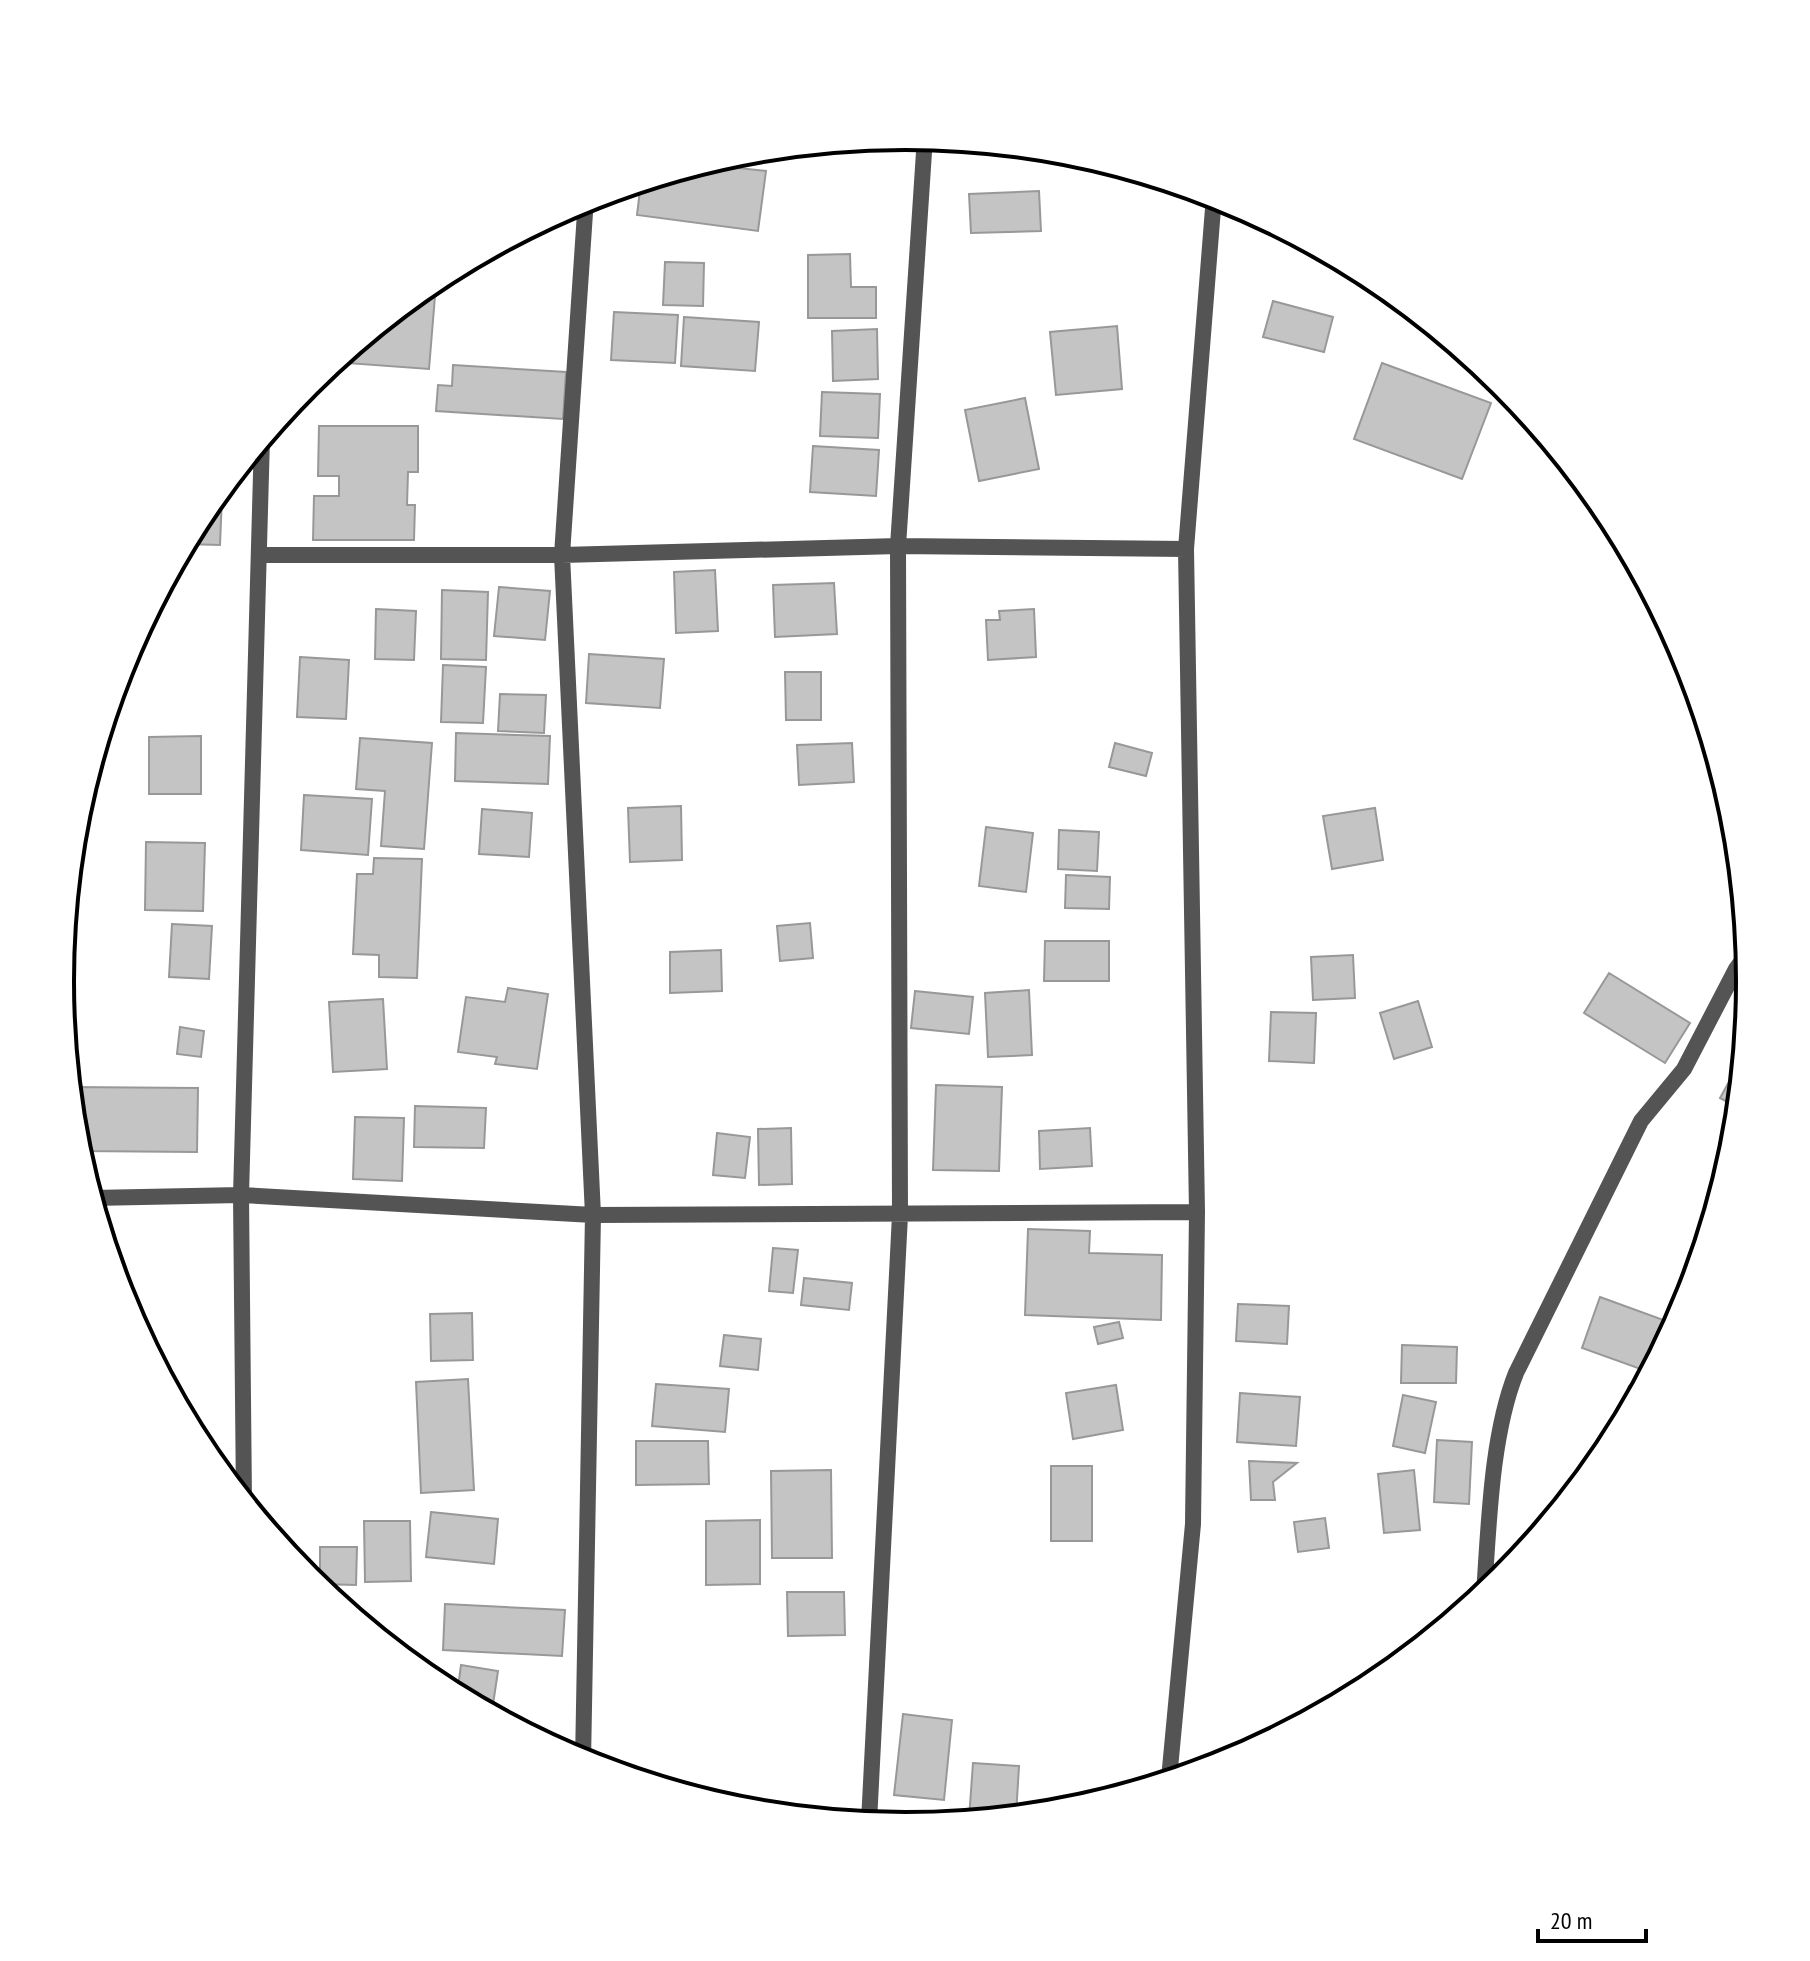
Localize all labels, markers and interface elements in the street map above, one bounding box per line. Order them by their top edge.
scale bar [1538,1893,1646,1943]
text: 20 m [1550,1905,1592,1936]

